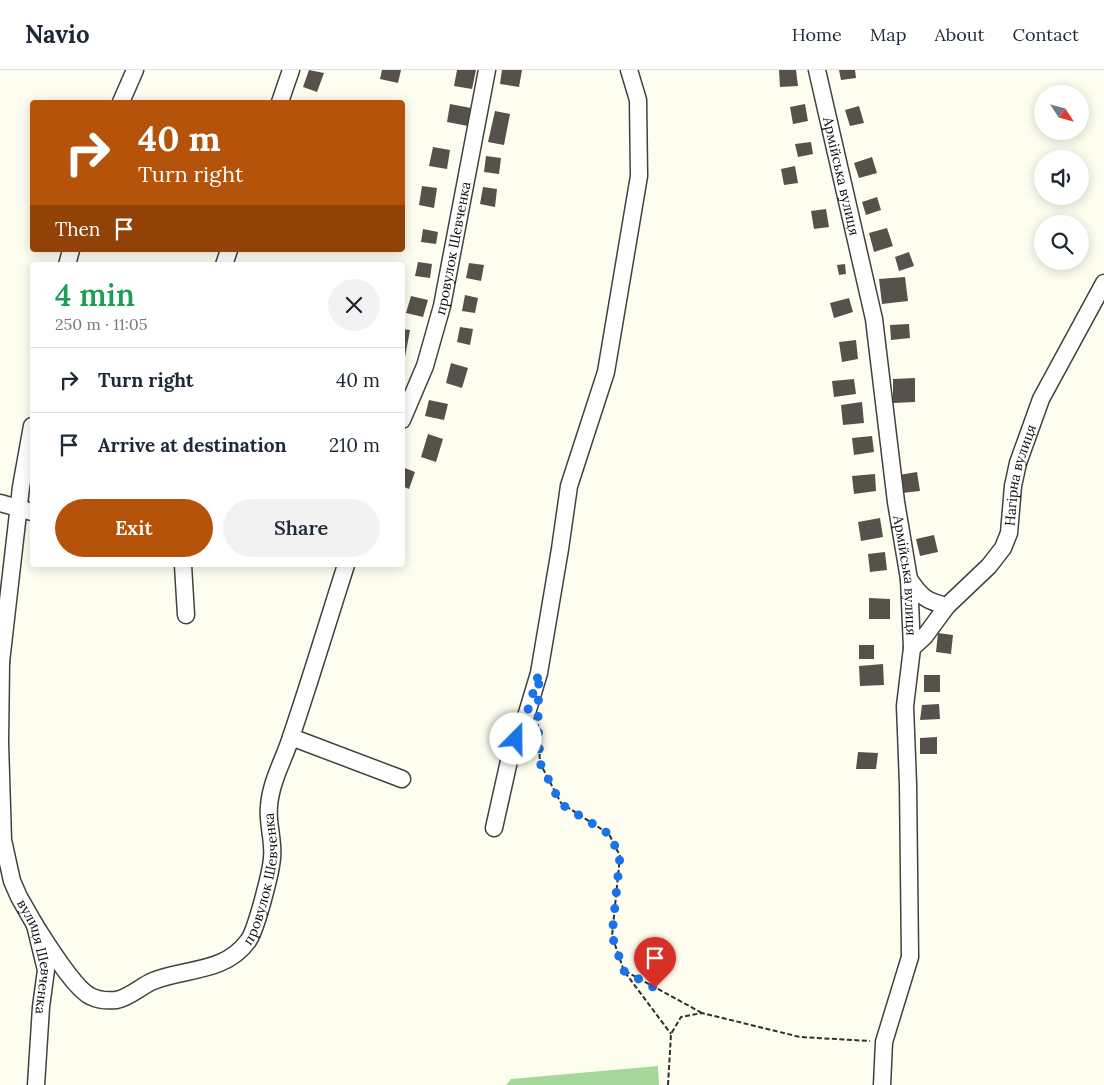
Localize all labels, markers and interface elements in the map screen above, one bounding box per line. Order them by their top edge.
text: Navio [25,19,90,50]
text: Home [792,23,842,46]
text: Map [870,23,906,46]
text: About [934,23,984,46]
text: Contact [1012,23,1079,46]
north arrow [1034,85,1089,140]
map controls [1034,85,1089,270]
street label: Армійська вулиця [819,114,864,237]
text: 40 m [138,116,221,161]
icon: right [55,120,120,185]
button: sound [1034,150,1089,205]
text: Turn right [138,160,243,188]
street label: провулок Шевченка [431,180,475,317]
icon: arrive [110,215,138,243]
button: search [1034,215,1089,270]
text: Then [55,217,100,241]
text: 4 min [55,276,135,314]
button: close [328,279,380,331]
text: 250 m · 11:05 [55,314,147,334]
icon: right [55,366,83,394]
text: Turn right [98,368,194,392]
text: 40 m [336,368,380,392]
street label: Нагірна вулиця [1001,422,1040,527]
icon: arrive [55,431,83,459]
text: Arrive at destination [98,433,287,457]
text: 210 m [329,433,380,457]
button: Exit [55,499,213,557]
button: Share [223,499,380,557]
street label: Армійська вулиця [889,513,920,636]
position arrow [489,712,541,764]
street label: провулок Шевченка [239,812,281,948]
street label: вулиця Шевченка [13,896,55,1015]
pin [634,937,676,988]
icon: arrive [641,944,669,972]

